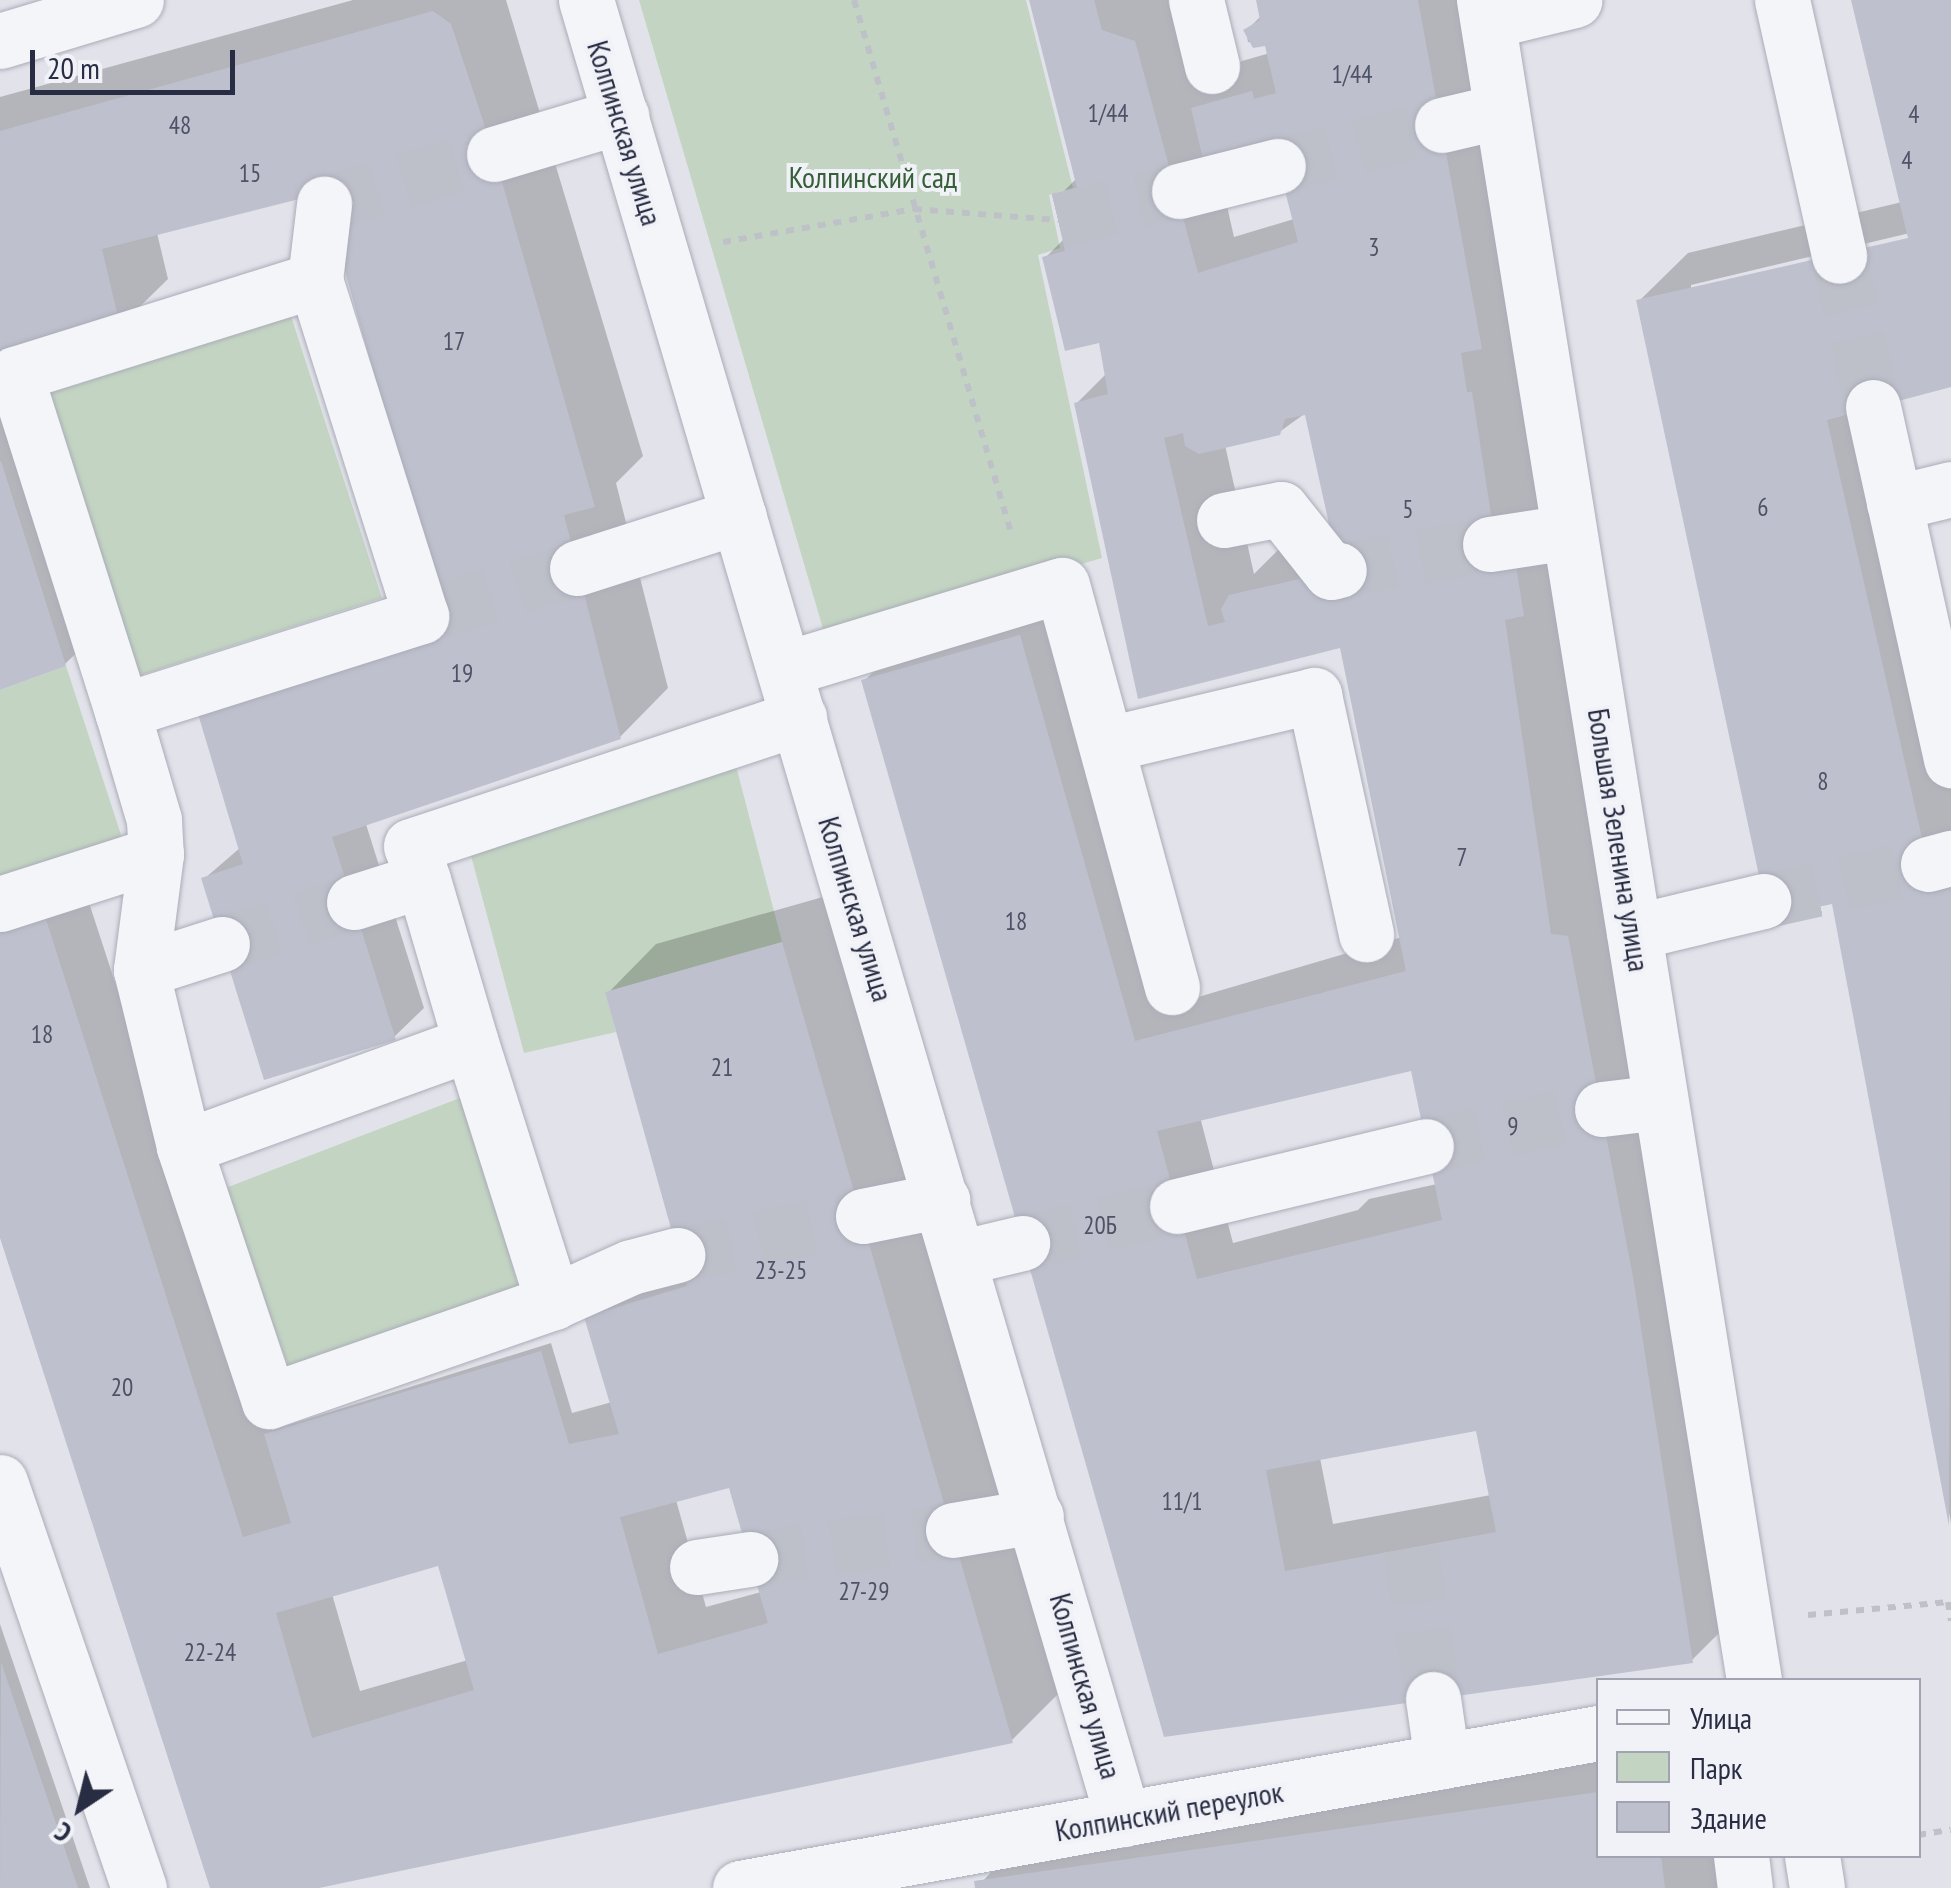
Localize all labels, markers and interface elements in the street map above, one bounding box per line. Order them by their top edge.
scale bar [35,30,240,92]
street label: Колпинская улица [580,36,670,230]
text: 20 m [47,48,100,87]
house number: 1/44 [1331,59,1373,89]
house number: 1/44 [1087,98,1129,128]
house number: 4 [1908,99,1920,129]
house number: 48 [169,110,191,140]
house number: 4 [1901,145,1913,175]
house number: 15 [239,158,261,188]
park label: Колпинский сад [789,159,957,195]
house number: 3 [1368,232,1380,262]
house number: 17 [443,326,465,356]
house number: 6 [1757,492,1769,522]
house number: 5 [1402,494,1414,524]
house number: 19 [451,658,473,688]
street label: Большая Зеленина улица [1580,706,1658,974]
house number: 8 [1817,766,1829,796]
street label: Колпинская улица [811,812,901,1006]
house number: 7 [1456,842,1468,872]
house number: 18 [1005,906,1027,936]
house number: 18 [31,1019,53,1049]
house number: 21 [711,1052,733,1082]
house number: 9 [1507,1111,1519,1141]
house number: 20Б [1083,1210,1117,1240]
house number: 23-25 [755,1255,807,1285]
house number: 20 [111,1372,133,1402]
house number: 11/1 [1161,1486,1203,1516]
house number: 27-29 [839,1576,889,1606]
street label: Колпинская улица [1042,1589,1130,1783]
house number: 22-24 [184,1637,236,1667]
legend [1596,1678,1921,1858]
text: Улица [1690,1698,1752,1737]
text: Парк [1690,1748,1742,1787]
north arrow [30,1758,130,1858]
street label: Колпинский переулок [1052,1773,1286,1849]
text: Здание [1690,1798,1767,1837]
text: С [47,1814,78,1852]

